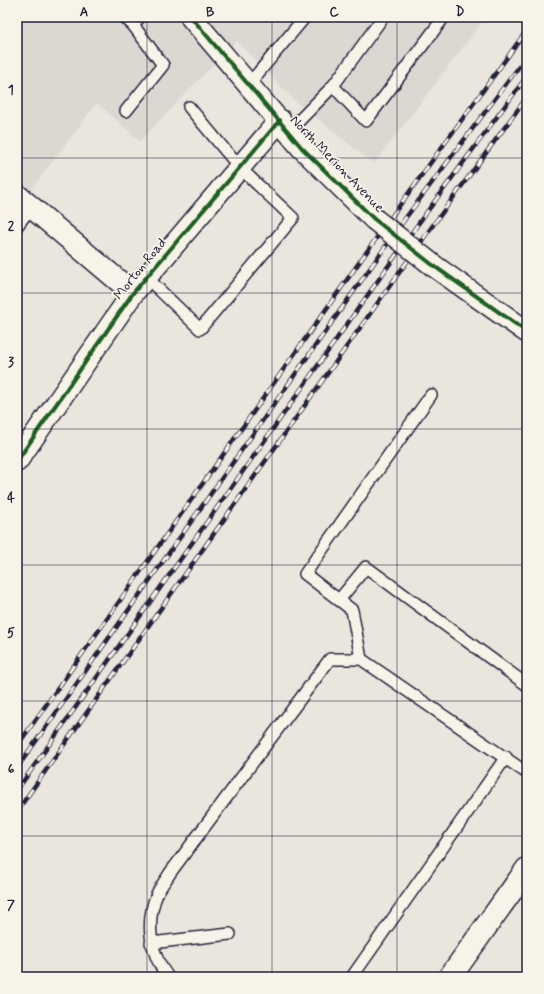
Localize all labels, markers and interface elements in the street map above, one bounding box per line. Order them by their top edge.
text: A [80,4,88,21]
text: B [206,4,215,21]
text: C [329,4,339,21]
text: D [456,4,465,21]
text: 1 [8,82,14,99]
street label: North Merion Avenue [286,112,388,217]
text: 2 [8,218,15,235]
street label: Morton Road [110,234,170,304]
text: 3 [8,354,14,371]
text: 4 [7,490,15,507]
text: 5 [7,625,15,642]
text: 6 [8,761,15,778]
text: 7 [7,897,15,914]

